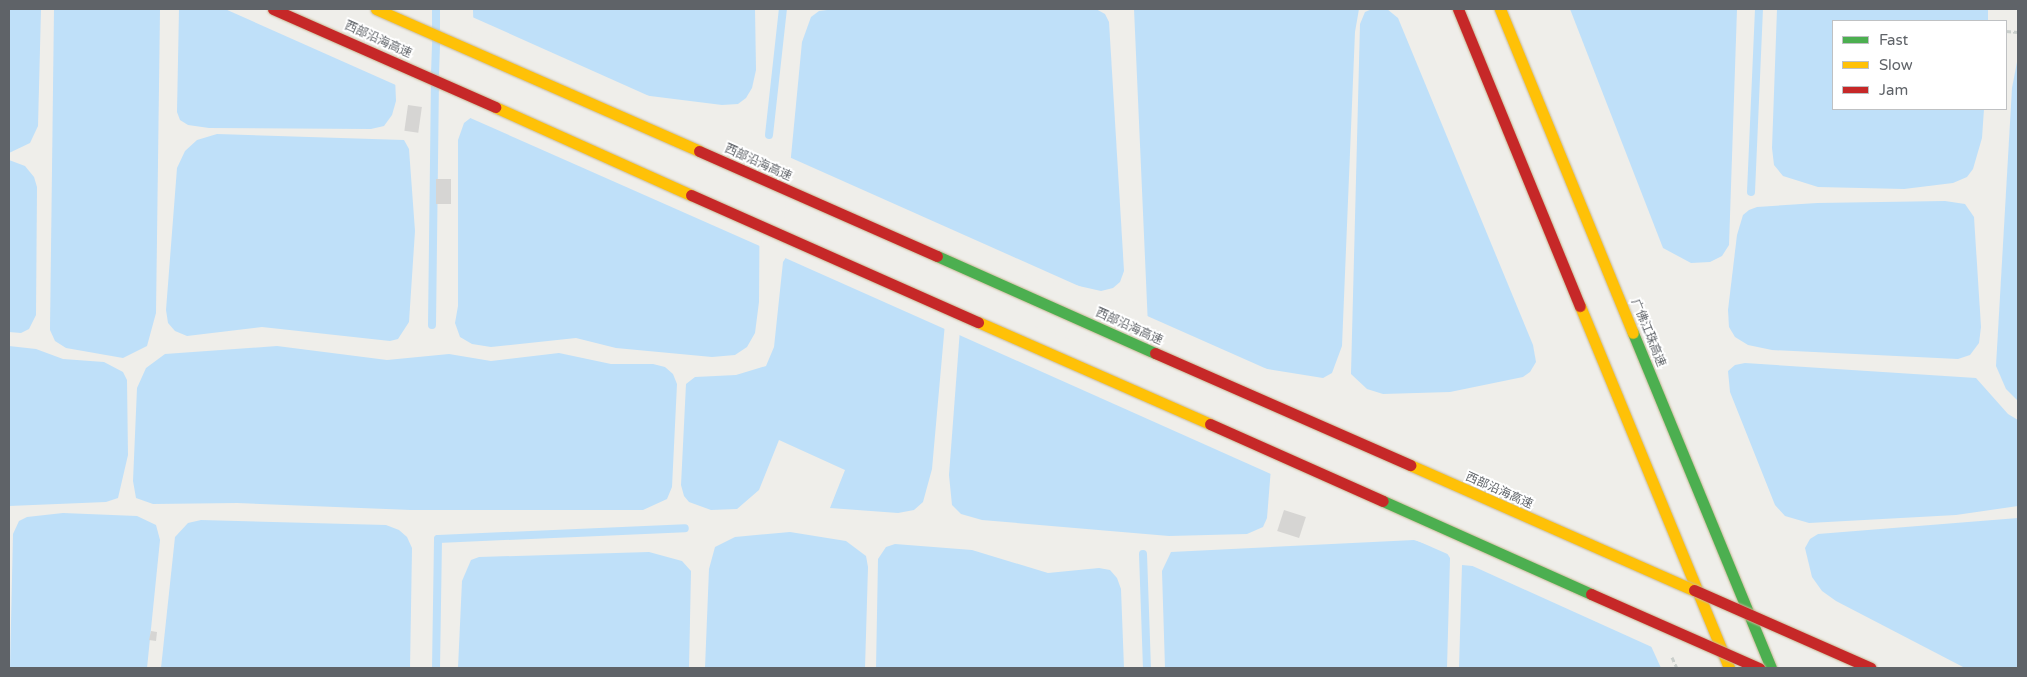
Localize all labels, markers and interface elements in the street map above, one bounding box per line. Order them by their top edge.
street label: 西部沿海高速 [342,19,414,61]
legend [1832,20,2007,110]
text: Fast [1879,31,1908,49]
text: Slow [1879,56,1913,74]
text: Jam [1879,81,1908,99]
street label: 西部沿海高速 [722,142,794,184]
street label: 广佛江珠高速 [1628,297,1668,369]
street label: 西部沿海高速 [1093,306,1165,348]
street label: 西部沿海高速 [1463,470,1535,512]

